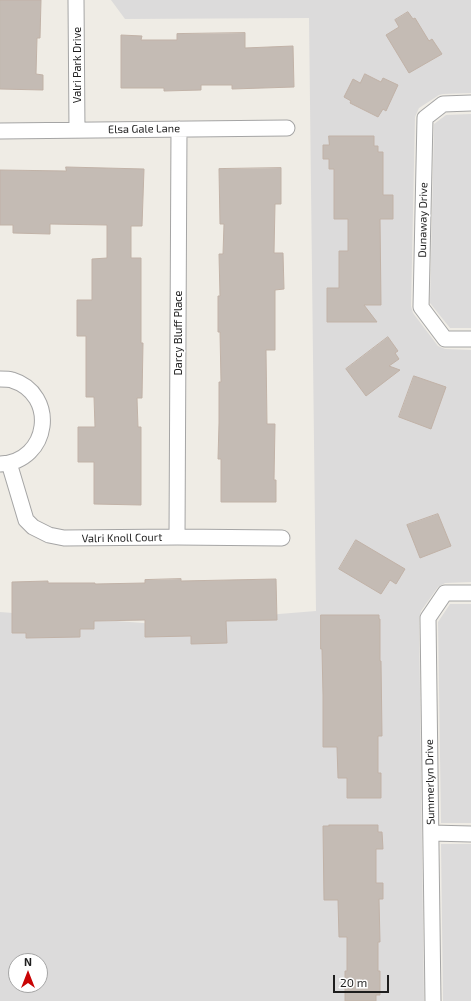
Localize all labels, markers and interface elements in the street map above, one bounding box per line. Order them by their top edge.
street label: Valri Park Drive [70,27,84,103]
street label: Elsa Gale Lane [108,122,180,136]
street label: Dunaway Drive [416,182,430,258]
street label: Darcy Bluff Place [171,291,185,375]
street label: Valri Knoll Court [81,531,163,545]
street label: Summerlyn Drive [423,739,437,825]
north arrow [8,953,48,993]
text: N [24,955,32,968]
scale bar [335,967,391,993]
text: 20 m [340,975,367,989]

